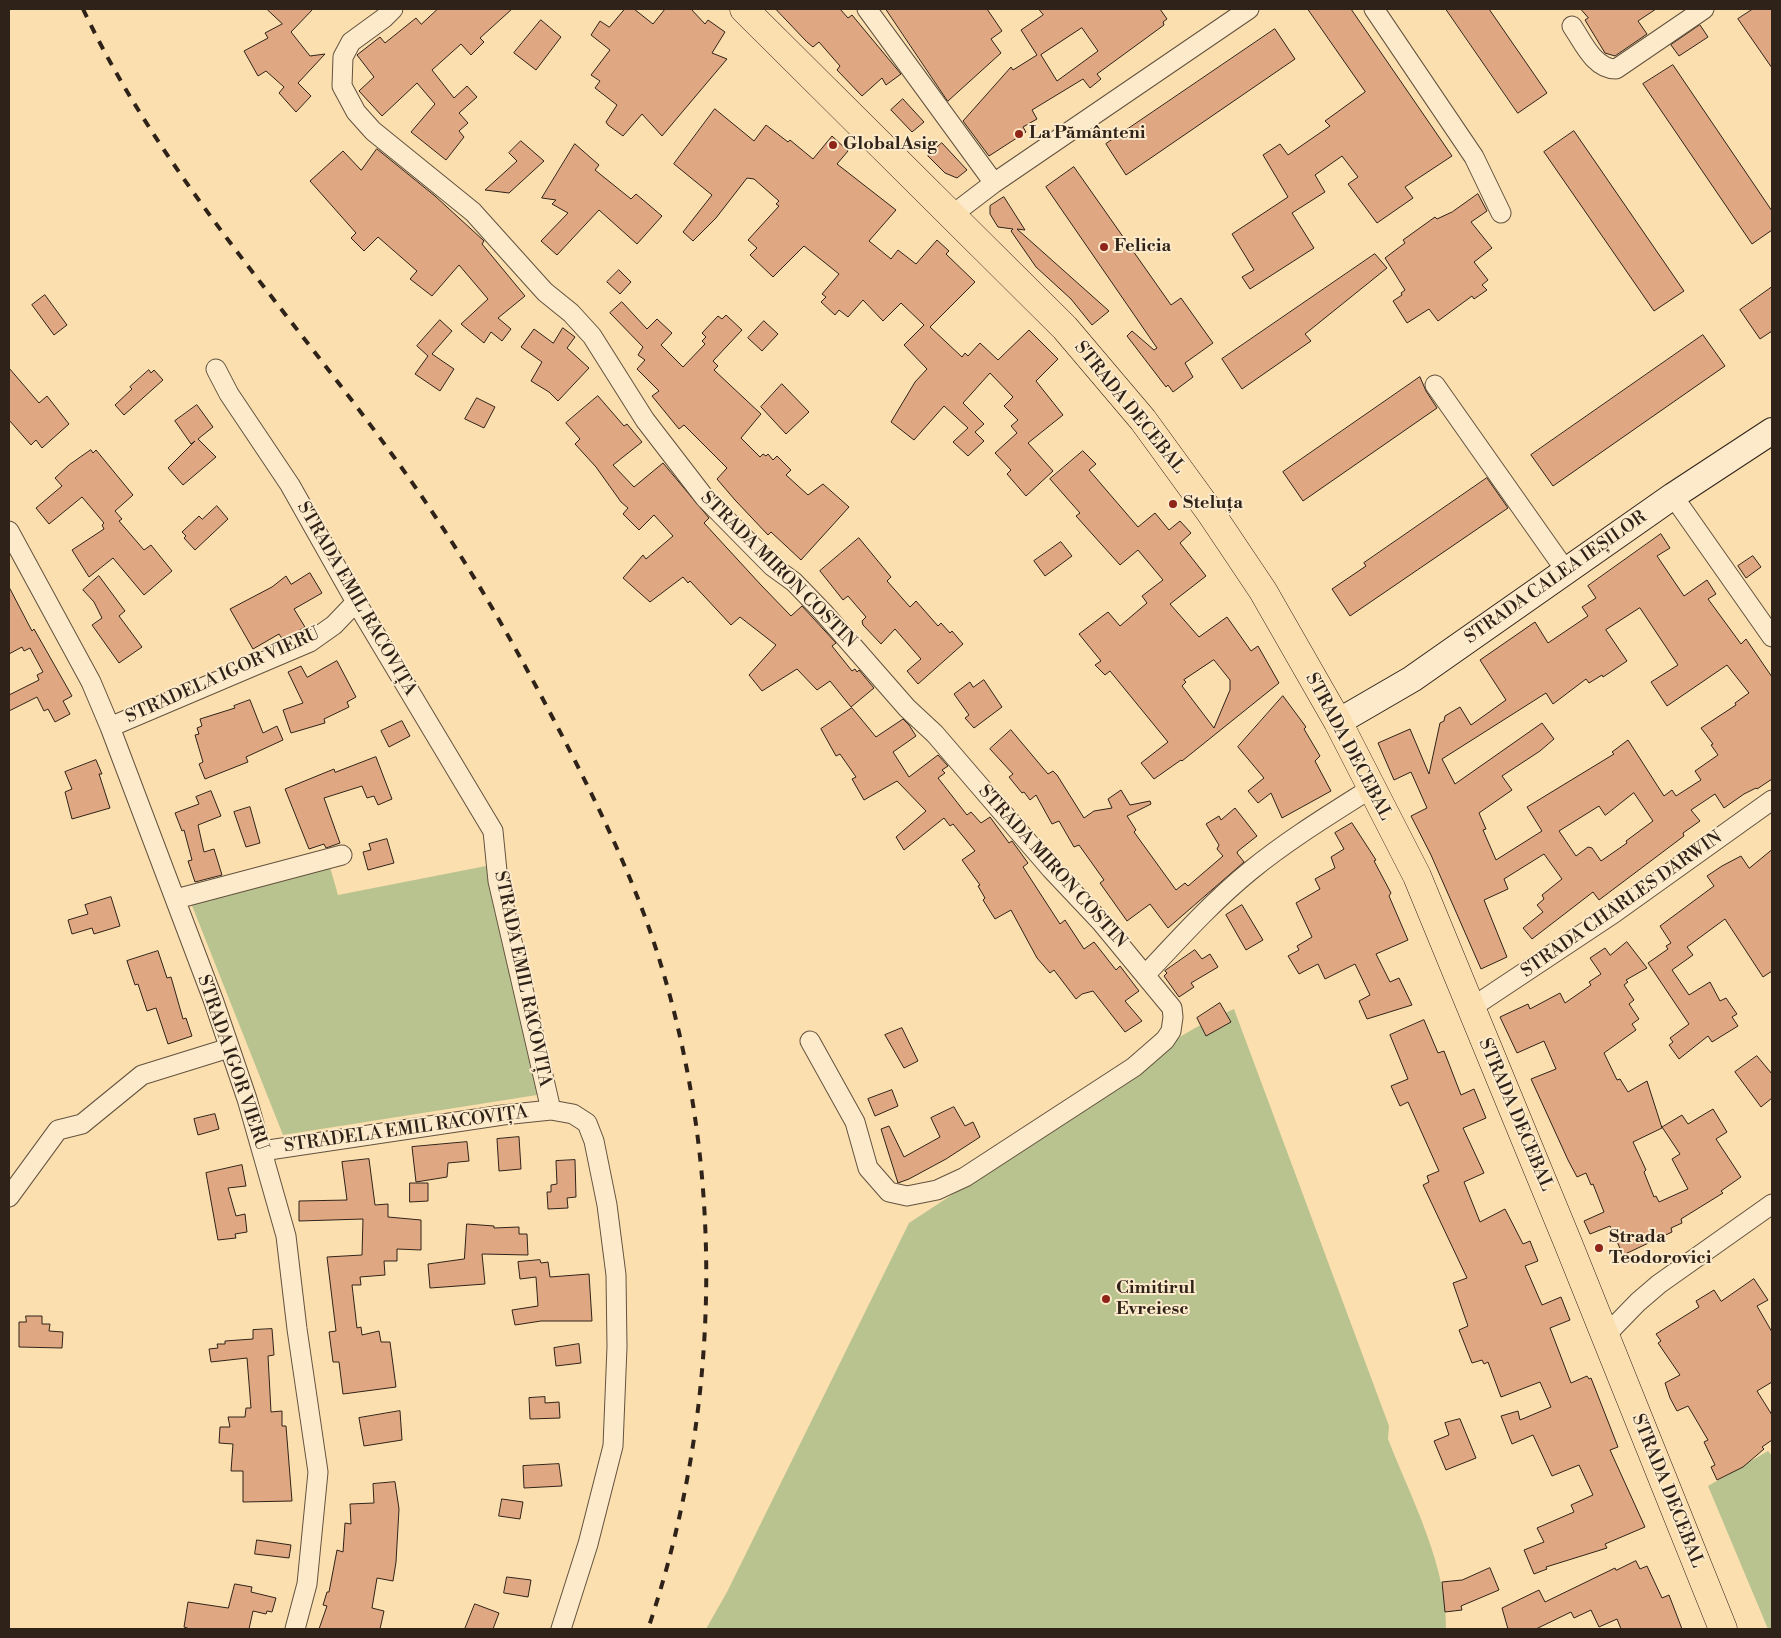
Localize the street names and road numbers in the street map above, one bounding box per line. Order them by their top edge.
street label: STRADA DECEBAL [1069,338,1189,478]
street label: STRADA MIRON COSTIN [696,488,860,652]
street label: STRADA EMIL RACOVIȚA [292,498,420,700]
street label: STRADA CALEA IEȘILOR [1461,507,1651,649]
street label: STRADELA IGOR VIERU [123,623,323,729]
street label: STRADA DECEBAL [1300,670,1396,824]
street label: STRADA MIRON COSTIN [973,781,1131,953]
street label: STRADA CHARLES DARWIN [1517,827,1727,983]
street label: STRADA EMIL RACOVIȚA [489,869,555,1089]
street label: STRADA IGOR VIERU [192,972,272,1154]
street label: STRADA DECEBAL [1473,1035,1557,1195]
street label: STRADELA EMIL RACOVIȚA [283,1102,529,1158]
street label: STRADA DECEBAL [1626,1411,1708,1571]

